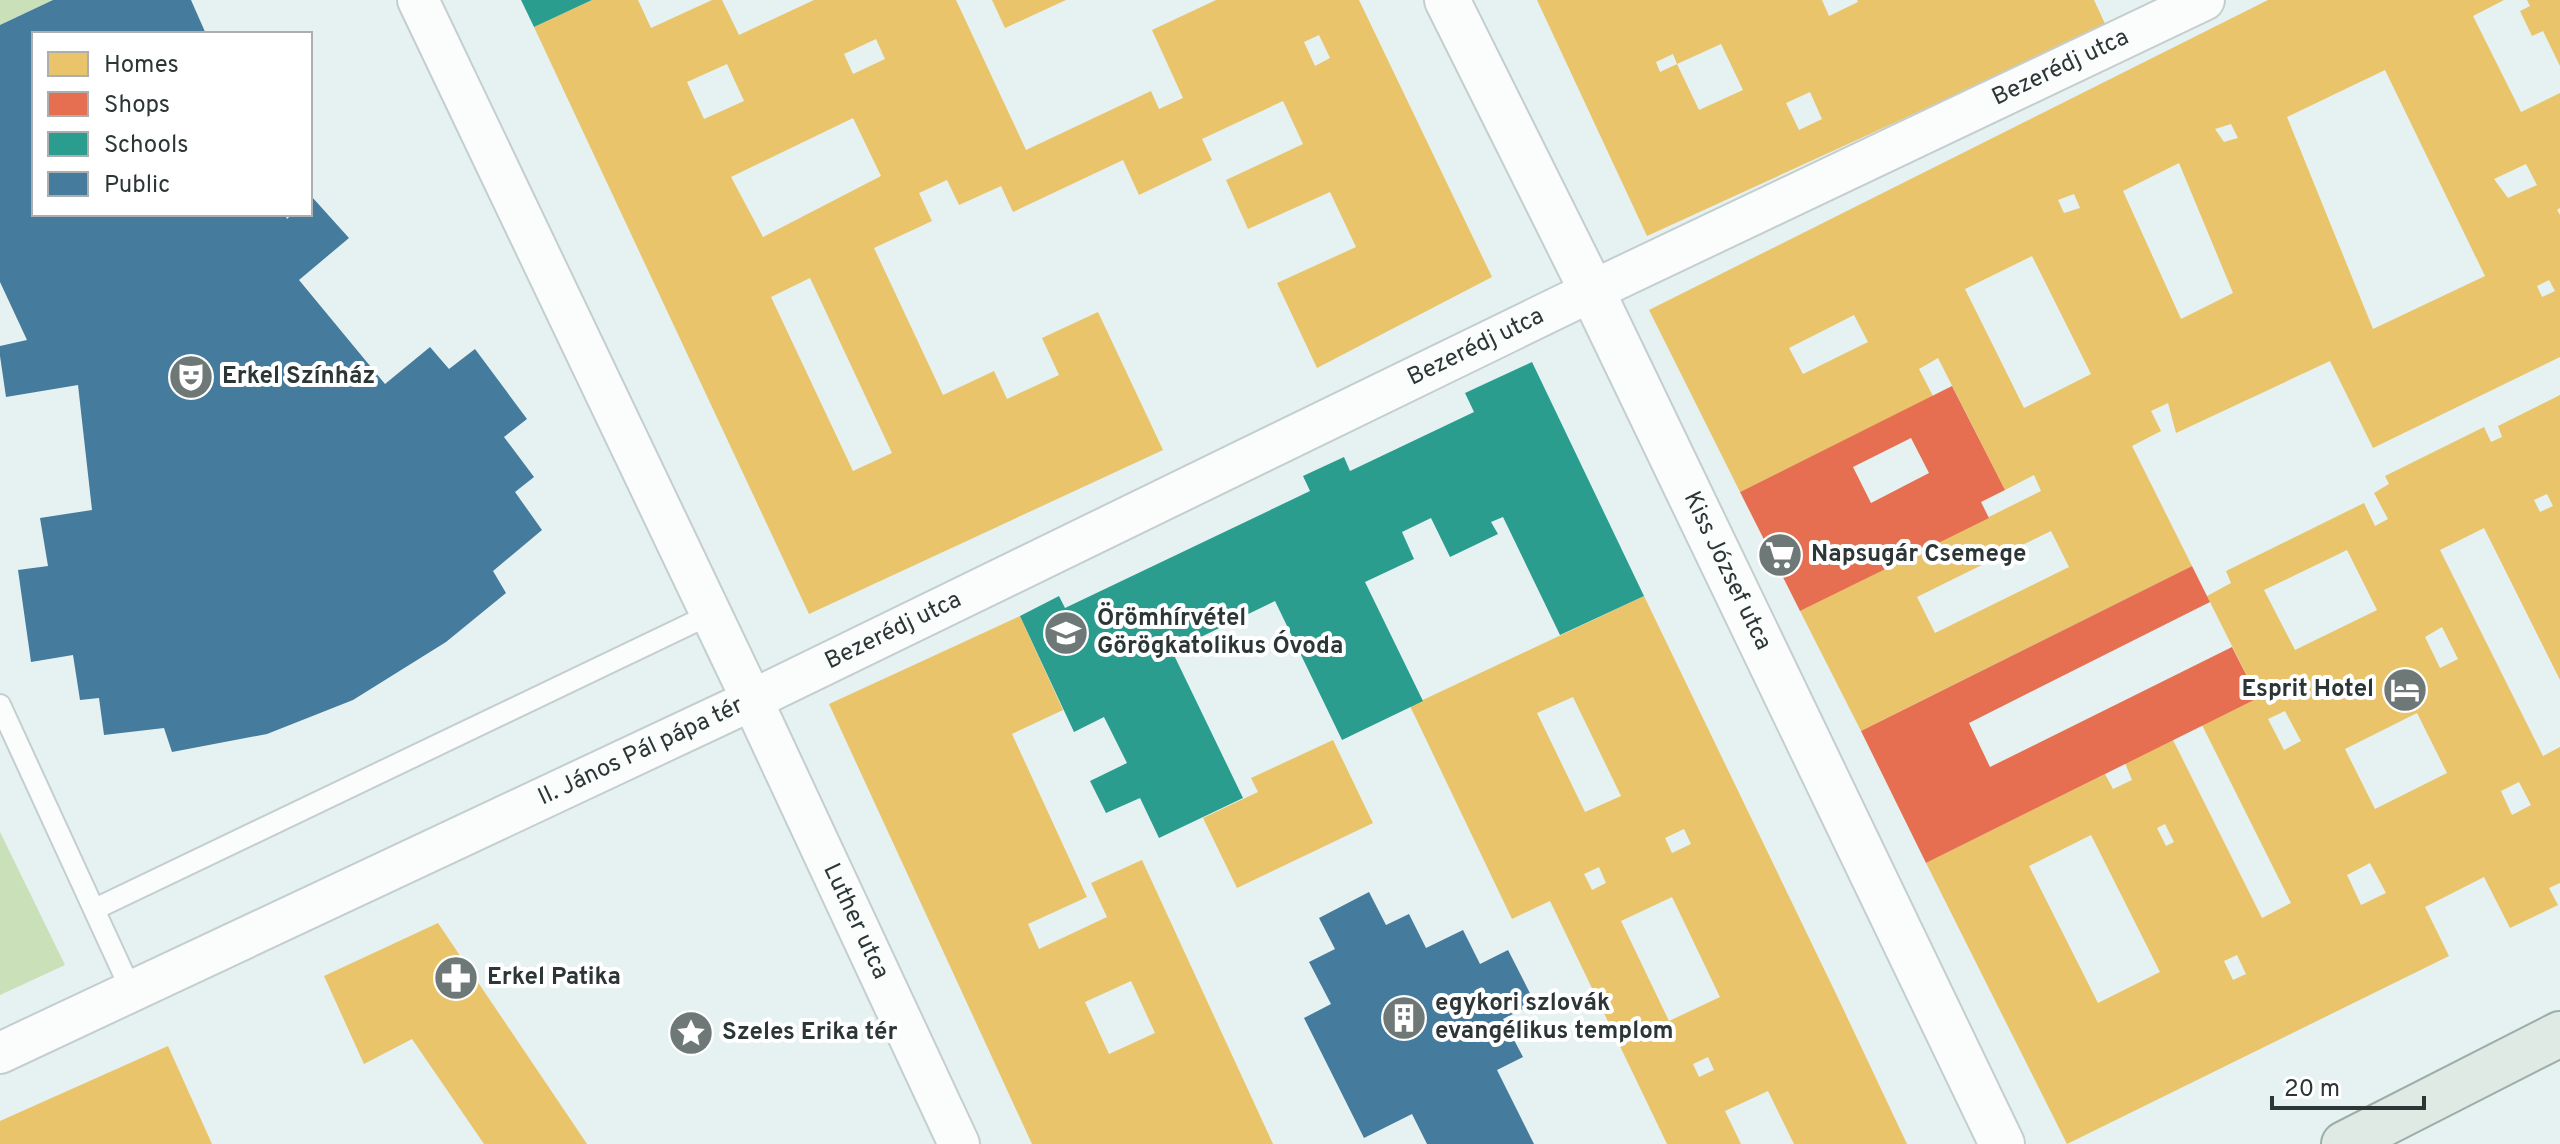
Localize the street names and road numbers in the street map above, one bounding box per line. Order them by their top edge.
street label: Bezerédj utca [1987,23,2134,113]
street label: Bezerédj utca [1403,302,1549,393]
street label: Kiss József utca [1676,487,1778,655]
street label: Bezerédj utca [820,585,967,677]
street label: II. János Pál pápa tér [533,691,748,813]
street label: Luther utca [815,859,895,984]

